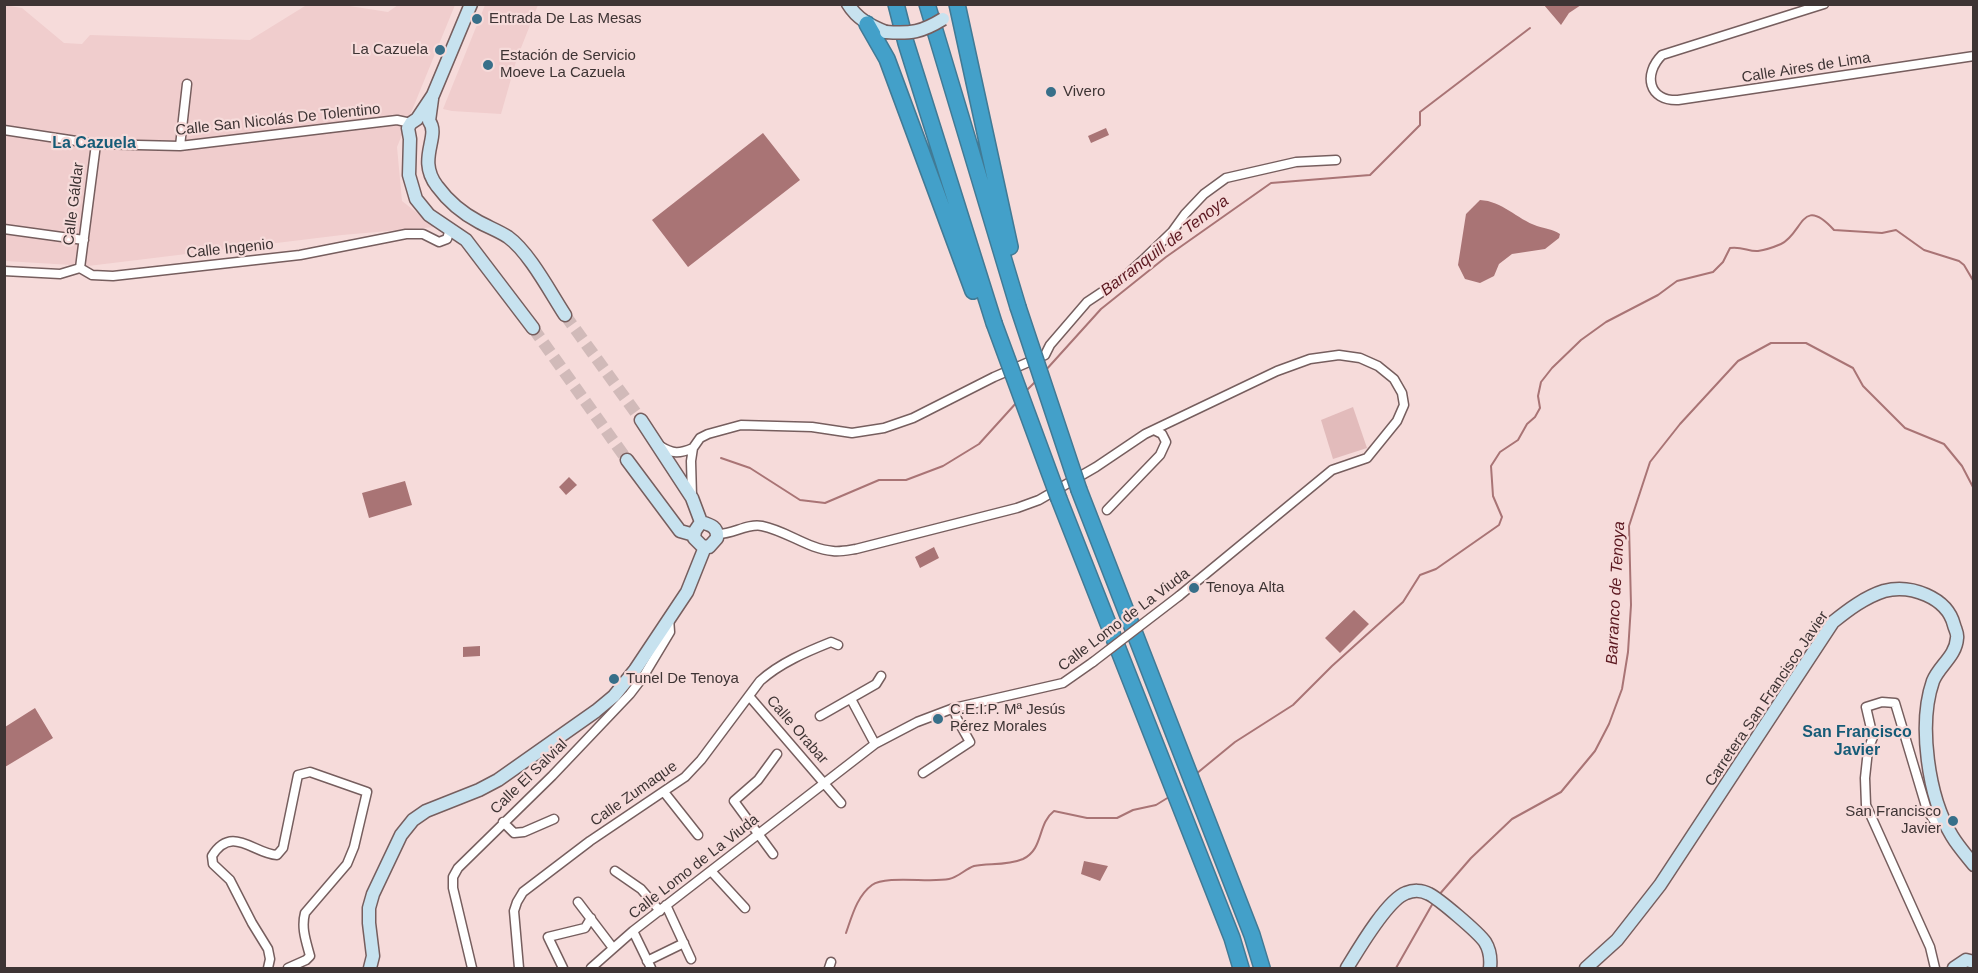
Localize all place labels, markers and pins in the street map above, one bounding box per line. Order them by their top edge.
place label: Entrada De Las Mesas [489,10,642,28]
marker: Entrada De Las Mesas [470,12,484,26]
place label: La Cazuela [352,41,428,59]
marker: La Cazuela [433,43,447,57]
place label: Estación de Servicio Moeve La Cazuela [500,47,636,82]
marker: Estación de Servicio Moeve La Cazuela [481,58,495,72]
place label: Vivero [1063,83,1105,101]
marker: Vivero [1044,85,1058,99]
place label: Tenoya Alta [1206,579,1284,597]
marker: Tenoya Alta [1187,581,1201,595]
place label: Tunel De Tenoya [626,670,739,688]
marker: Tunel De Tenoya [607,672,621,686]
place label: C.E.I.P. Mª Jesús Pérez Morales [950,701,1065,736]
marker: C.E.I.P. Mª Jesús Pérez Morales [931,712,945,726]
place label: San Francisco Javier [1845,803,1941,838]
marker: San Francisco Javier [1946,814,1960,828]

